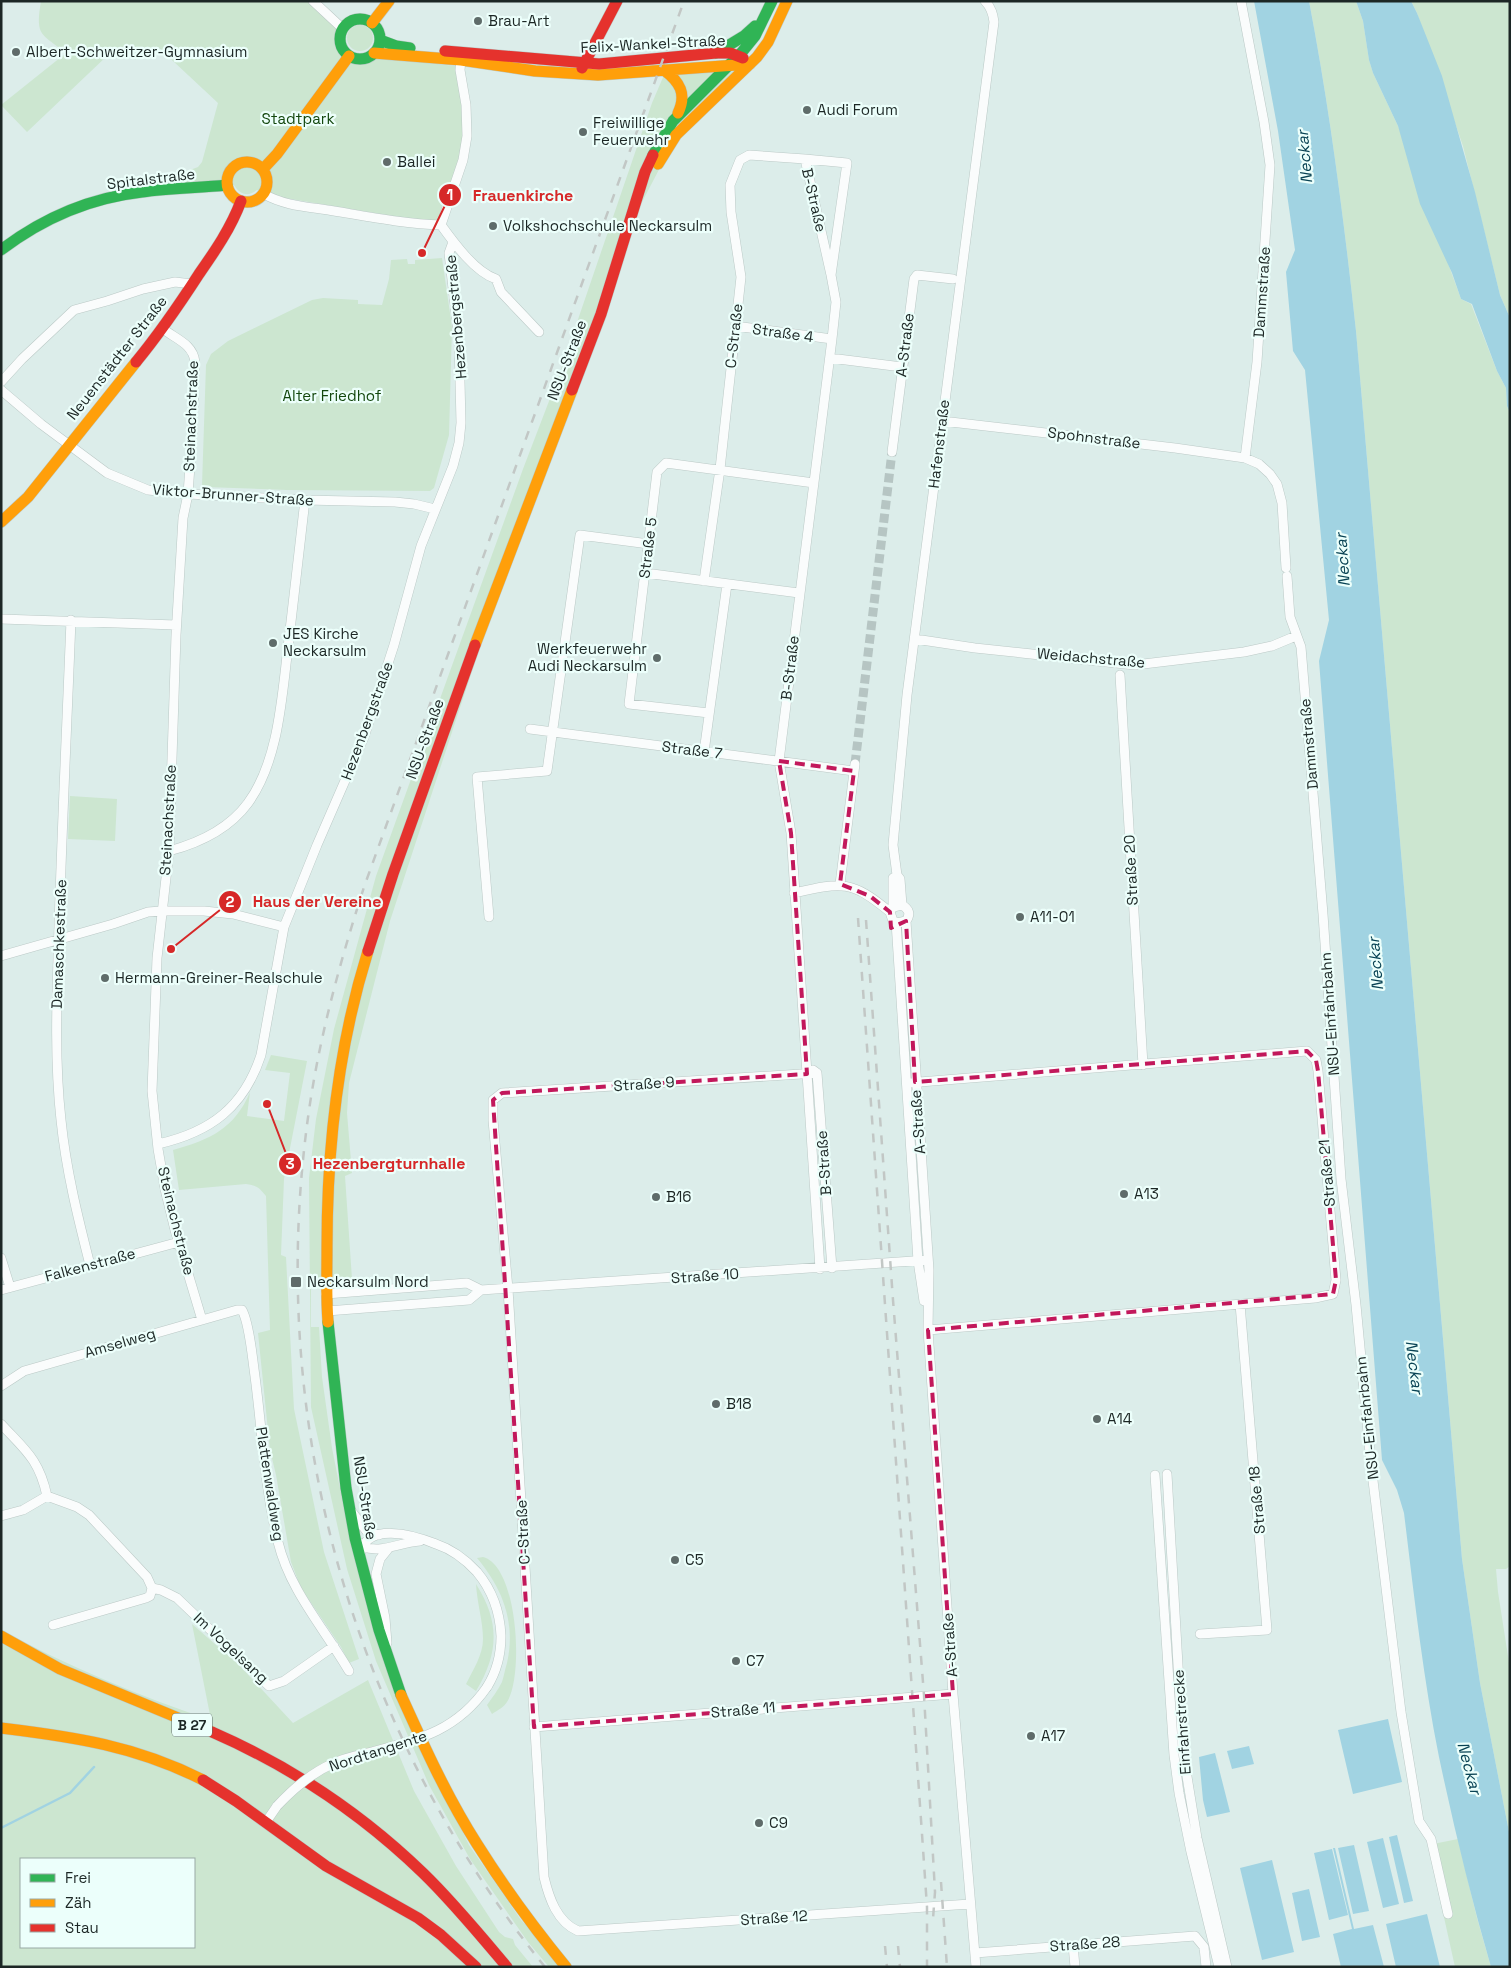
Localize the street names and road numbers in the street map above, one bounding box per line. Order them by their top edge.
street label: Felix-Wankel-Straße [580,30,726,57]
street label: Spitalstraße [106,164,196,193]
street label: B-Straße [798,166,831,234]
street label: Dammstraße [1249,246,1274,338]
street label: Hezenbergstraße [441,254,470,380]
street label: Neuenstädter Straße [62,292,171,424]
street label: C-Straße [721,303,746,369]
street label: A-Straße [891,312,918,378]
street label: NSU-Straße [543,317,591,403]
street label: Straße 4 [751,319,815,346]
street label: Steinachstraße [179,360,202,472]
street label: Hafenstraße [924,398,953,489]
street label: Spohnstraße [1047,422,1142,453]
street label: Viktor-Brunner-Straße [152,479,314,510]
street label: Straße 5 [634,516,661,580]
street label: B-Straße [776,634,803,701]
street label: Weidachstraße [1036,643,1146,672]
street label: Hezenbergstraße [336,659,397,783]
street label: NSU-Straße [401,696,448,782]
street label: Dammstraße [1295,698,1322,790]
street label: Straße 7 [661,736,723,763]
street label: Steinachstraße [155,764,180,876]
street label: Straße 20 [1119,834,1142,906]
street label: Damaschkestraße [47,879,70,1009]
street label: NSU-Einfahrbahn [1316,952,1343,1076]
street label: Straße 9 [613,1072,675,1095]
street label: A-Straße [906,1089,929,1155]
street label: B-Straße [812,1130,835,1196]
street label: Straße 21 [1314,1139,1339,1208]
street label: Steinachstraße [154,1165,199,1277]
street label: Falkenstraße [42,1243,137,1286]
street label: Straße 10 [670,1264,740,1287]
street label: Amselweg [82,1323,158,1362]
street label: NSU-Einfahrbahn [1351,1356,1382,1481]
street label: Plattenwaldweg [252,1426,289,1542]
street label: NSU-Straße [350,1455,381,1541]
street label: Straße 18 [1244,1465,1269,1535]
street label: C-Straße [511,1499,534,1565]
street label: Im Vogelsang [190,1608,273,1687]
street label: A-Straße [938,1612,961,1678]
street label: Einfahrstrecke [1168,1669,1195,1775]
street label: Straße 11 [710,1697,776,1722]
road number: B 27 [172,1714,212,1736]
street label: Nordtangente [326,1726,429,1775]
street label: Straße 12 [740,1906,808,1929]
street label: Straße 28 [1049,1932,1121,1955]

